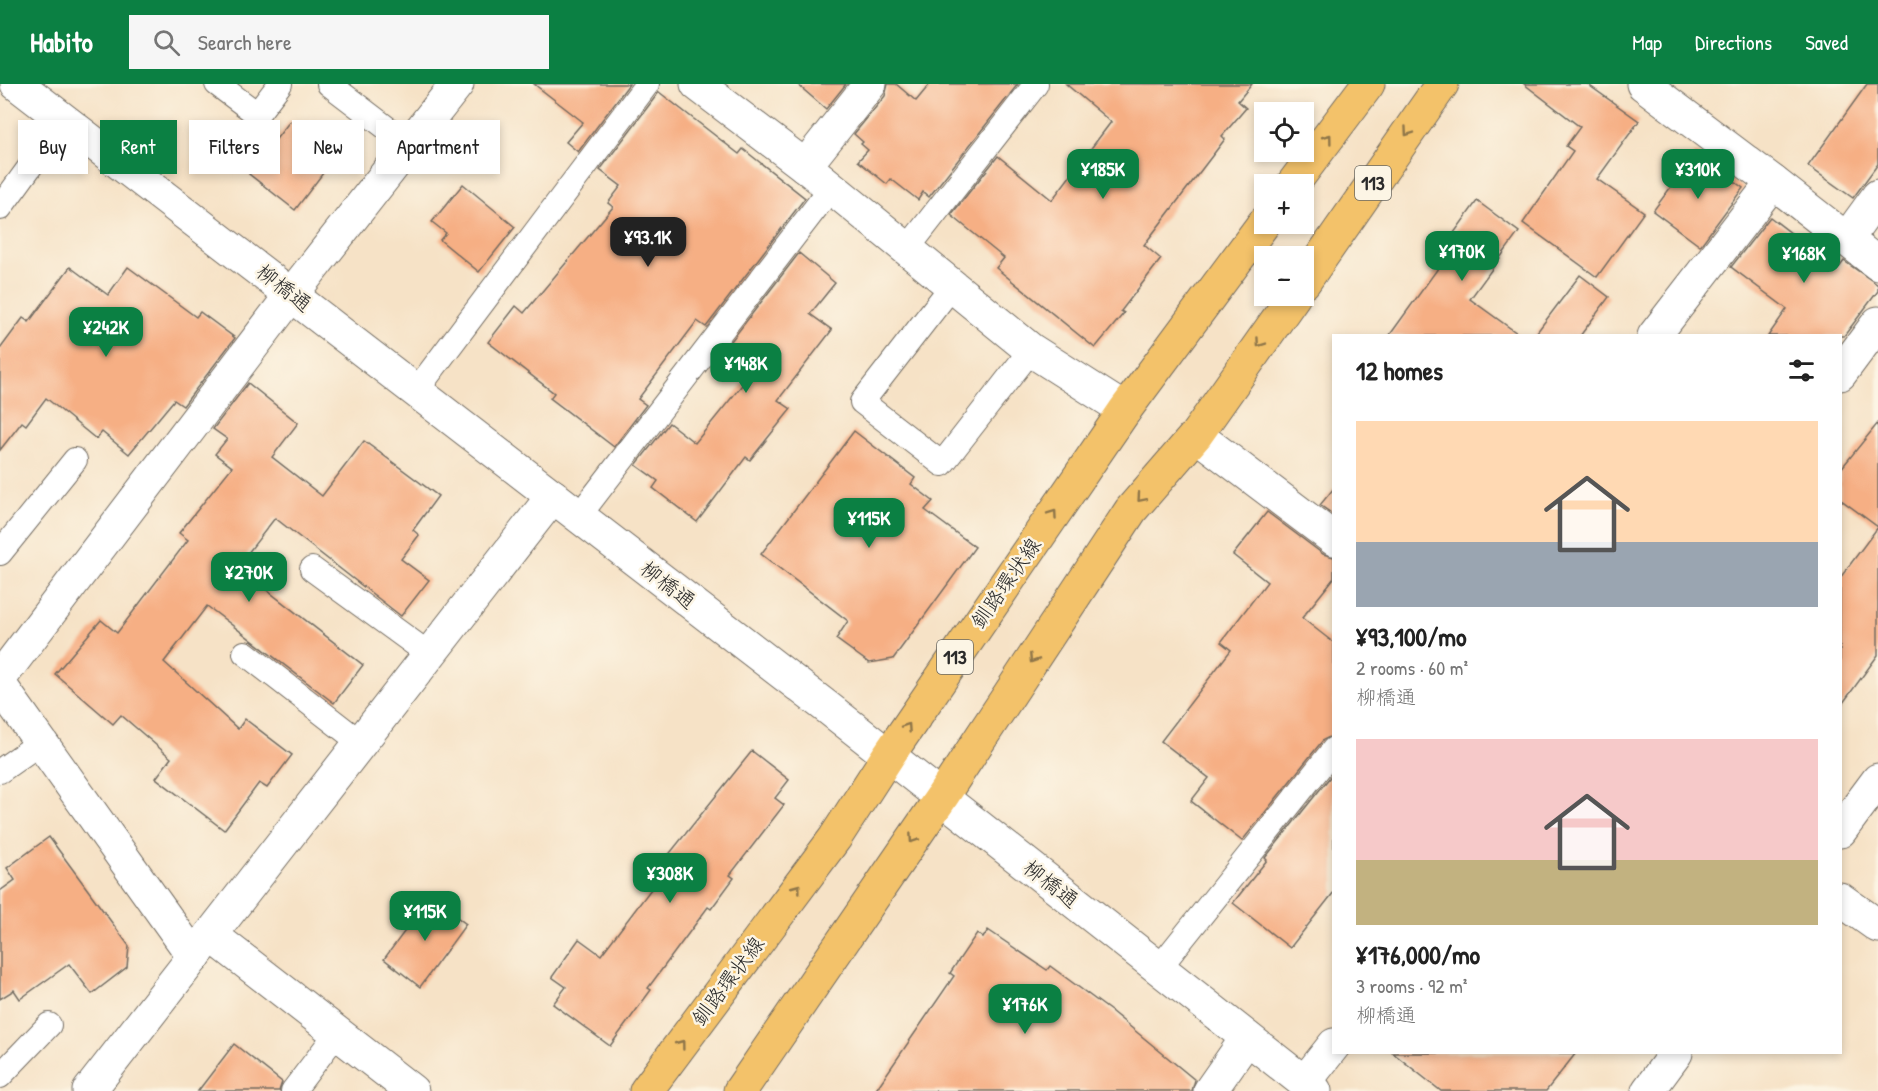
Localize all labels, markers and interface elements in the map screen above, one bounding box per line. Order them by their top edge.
search box [129,15,549,69]
text: Habito [30,23,93,61]
icon: search [150,26,183,59]
text: Search here [198,27,292,57]
text: Map [1632,28,1662,57]
text: Directions [1695,28,1772,57]
text: Saved [1805,28,1848,57]
map controls [1254,102,1314,306]
button: locate [1254,102,1314,162]
chip: Buy [18,120,88,174]
chip: Rent [100,120,177,174]
chip: Filters [189,120,280,174]
chip: New [292,120,364,174]
chip: Apartment [376,120,500,174]
one-way arrow [1404,125,1415,136]
one-way arrow [1321,133,1332,144]
pin: ¥185K [1061,149,1145,200]
pin: ¥310K [1656,149,1740,200]
text: ¥185K [1081,155,1125,182]
text: ¥310K [1676,155,1720,182]
road number: 113 [1355,166,1391,200]
button: + [1254,174,1314,234]
pin: ¥93.1K [599,217,697,268]
text: ¥93.1K [624,223,672,250]
pin: ¥170K [1420,231,1504,282]
pin: ¥168K [1762,233,1846,284]
text: ¥170K [1439,237,1485,264]
text: ¥168K [1782,239,1826,266]
button: − [1254,246,1314,306]
street label: 柳橋通 [251,257,318,318]
pin: ¥242K [64,307,148,358]
text: ¥242K [83,313,129,340]
one-way arrow [1256,337,1267,348]
pin: ¥148K [704,343,788,394]
text: ¥148K [724,349,768,376]
text: 12 homes [1356,353,1443,388]
icon: filters [1785,354,1818,387]
icon: home [1533,460,1641,568]
one-way arrow [1138,491,1149,502]
pin: ¥115K [827,498,911,549]
text: ¥115K [848,504,890,531]
one-way arrow [1046,510,1057,521]
street label: 釧路環状線 [964,531,1048,634]
pin: ¥270K [207,552,291,603]
street label: 柳橋通 [635,554,702,615]
text: ¥270K [225,558,273,585]
text: ¥93,100/mo [1356,619,1466,654]
road number: 113 [937,640,973,674]
one-way arrow [1028,653,1040,663]
text: 2 rooms · 60 m² [1356,654,1468,681]
text: 柳橋通 [1356,683,1416,710]
one-way arrow [900,723,911,734]
icon: home [1533,778,1641,886]
one-way arrow [909,832,920,843]
pin: ¥308K [628,853,712,904]
street label: 柳橋通 [1018,853,1085,914]
text: ¥308K [647,859,693,886]
one-way arrow [790,884,801,895]
pin: ¥115K [383,891,467,942]
text: ¥115K [404,897,446,924]
street label: 釧路環状線 [684,930,771,1031]
text: ¥176,000/mo [1356,937,1480,972]
text: 3 rooms · 92 m² [1356,972,1467,999]
pin: ¥176K [983,984,1067,1035]
text: ¥176K [1003,990,1047,1017]
text: 柳橋通 [1356,1001,1416,1028]
one-way arrow [673,1040,684,1051]

